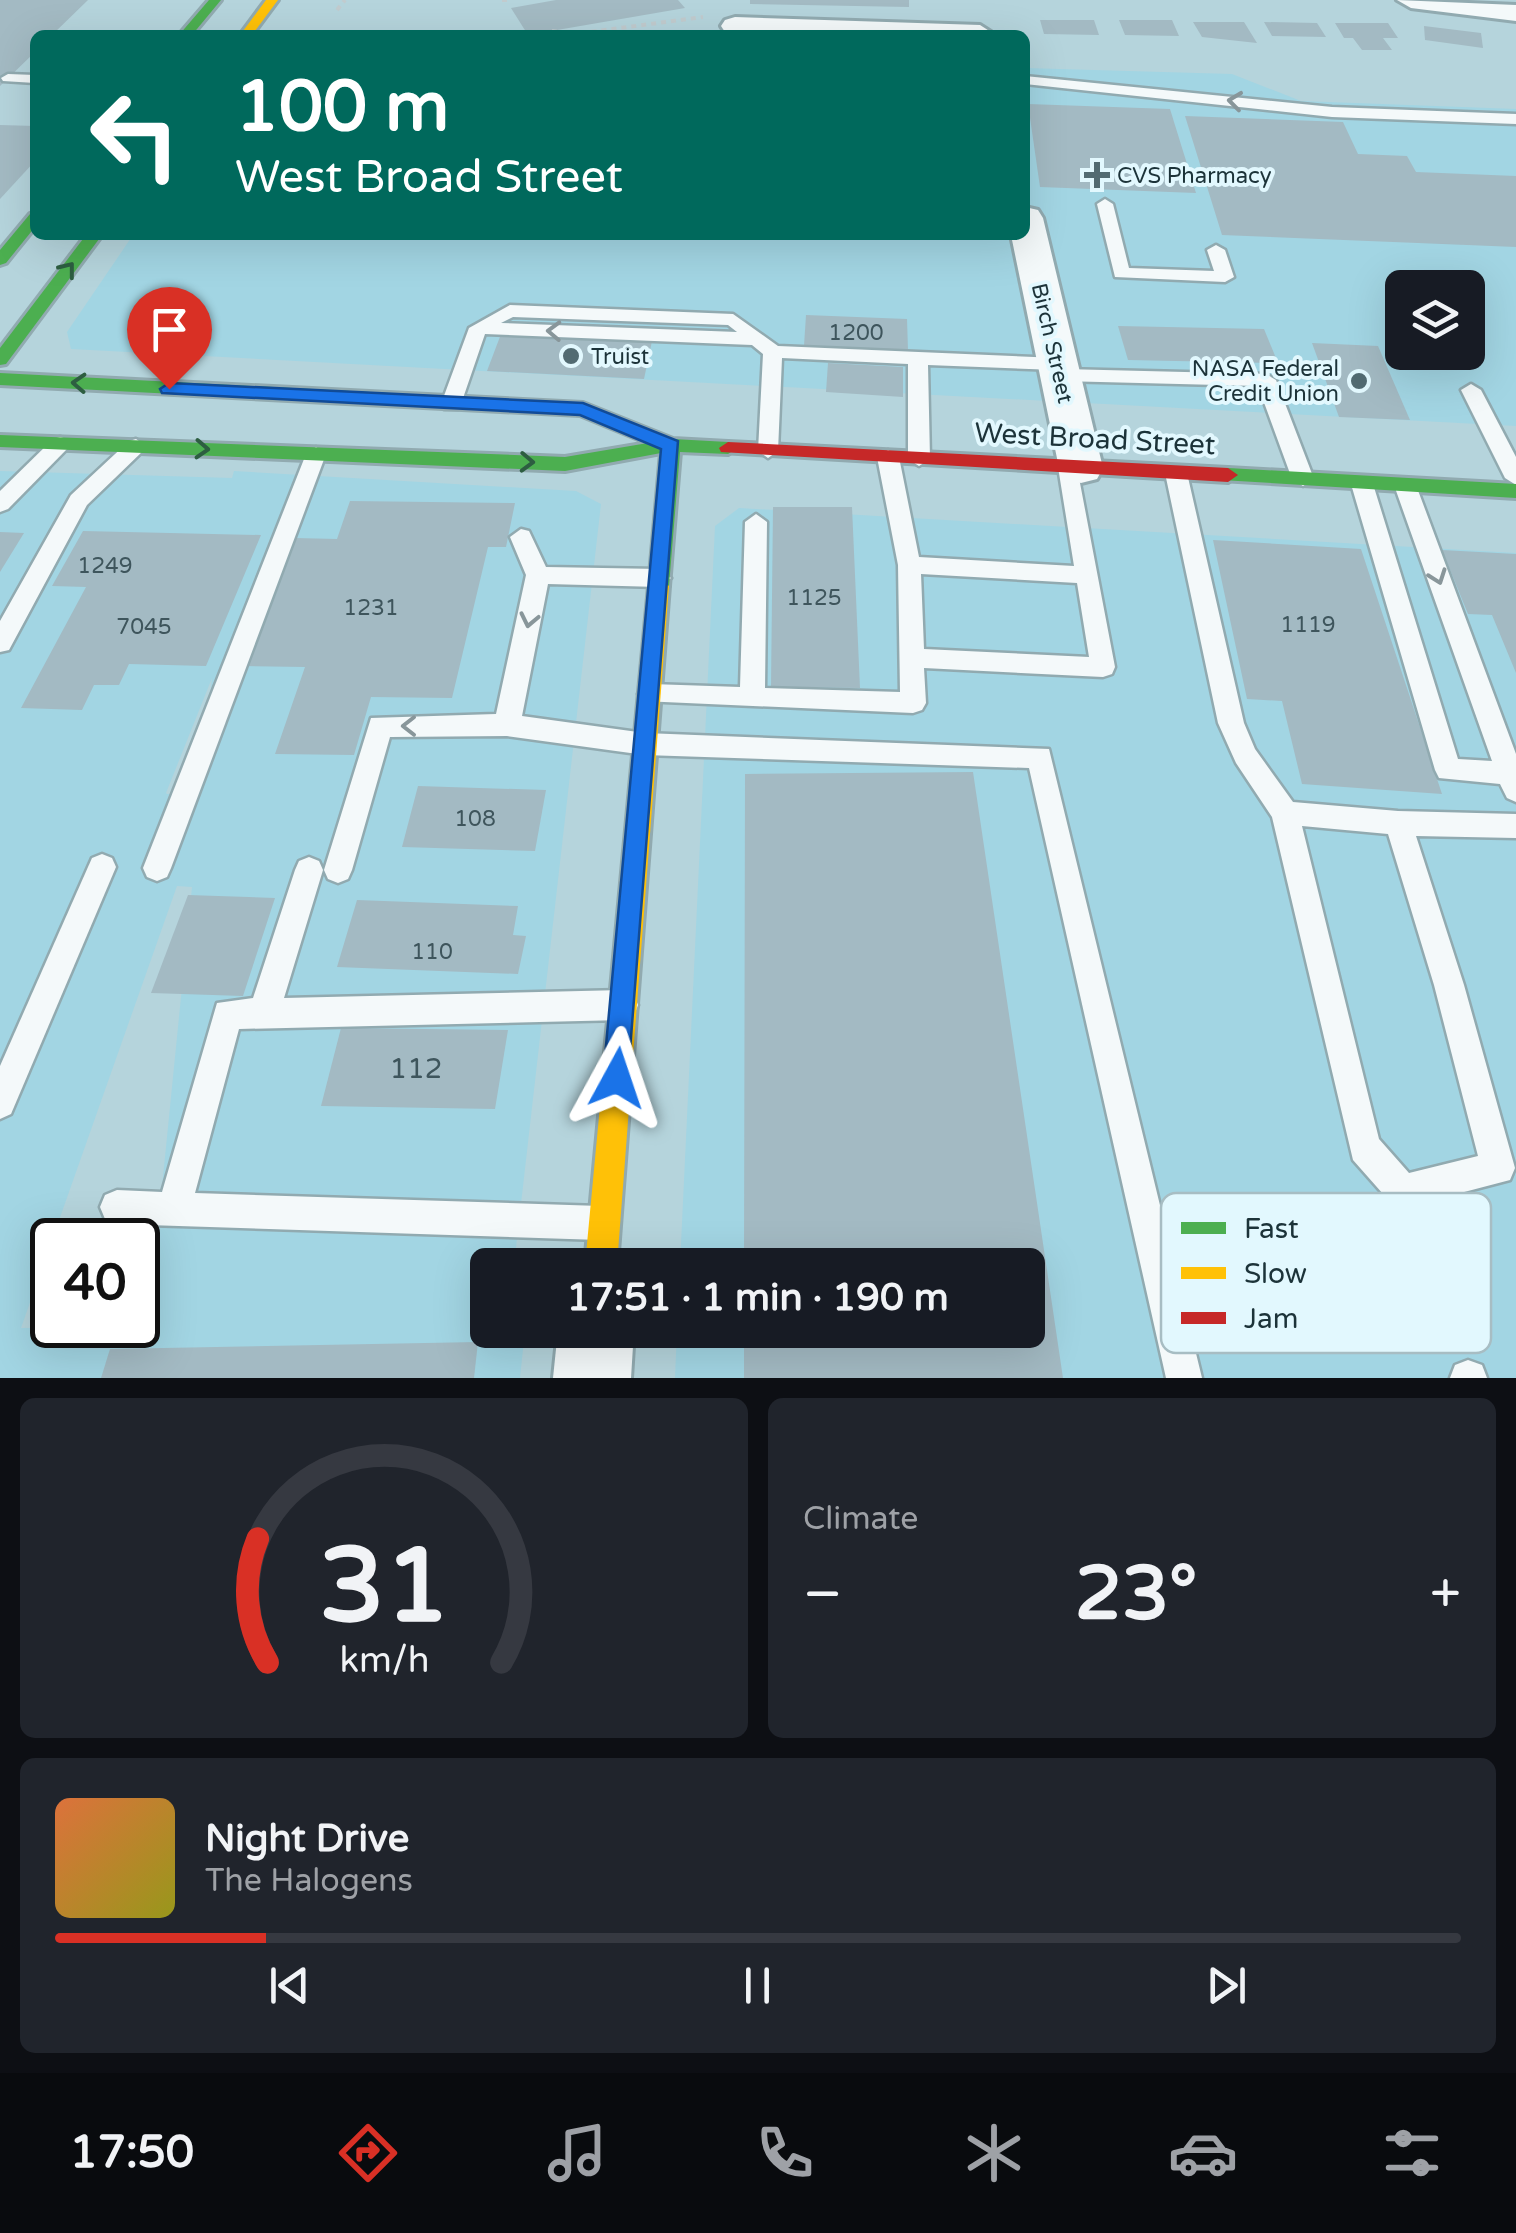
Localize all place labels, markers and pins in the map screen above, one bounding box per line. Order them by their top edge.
place label: CVS Pharmacy [1117,163,1272,189]
marker: CVS Pharmacy [1086,164,1108,186]
pin [127,287,212,390]
place label: Truist [591,344,649,370]
marker: Truist [560,345,582,367]
place label: NASA Federal Credit Union [1192,356,1339,407]
marker: NASA Federal Credit Union [1348,370,1370,392]

